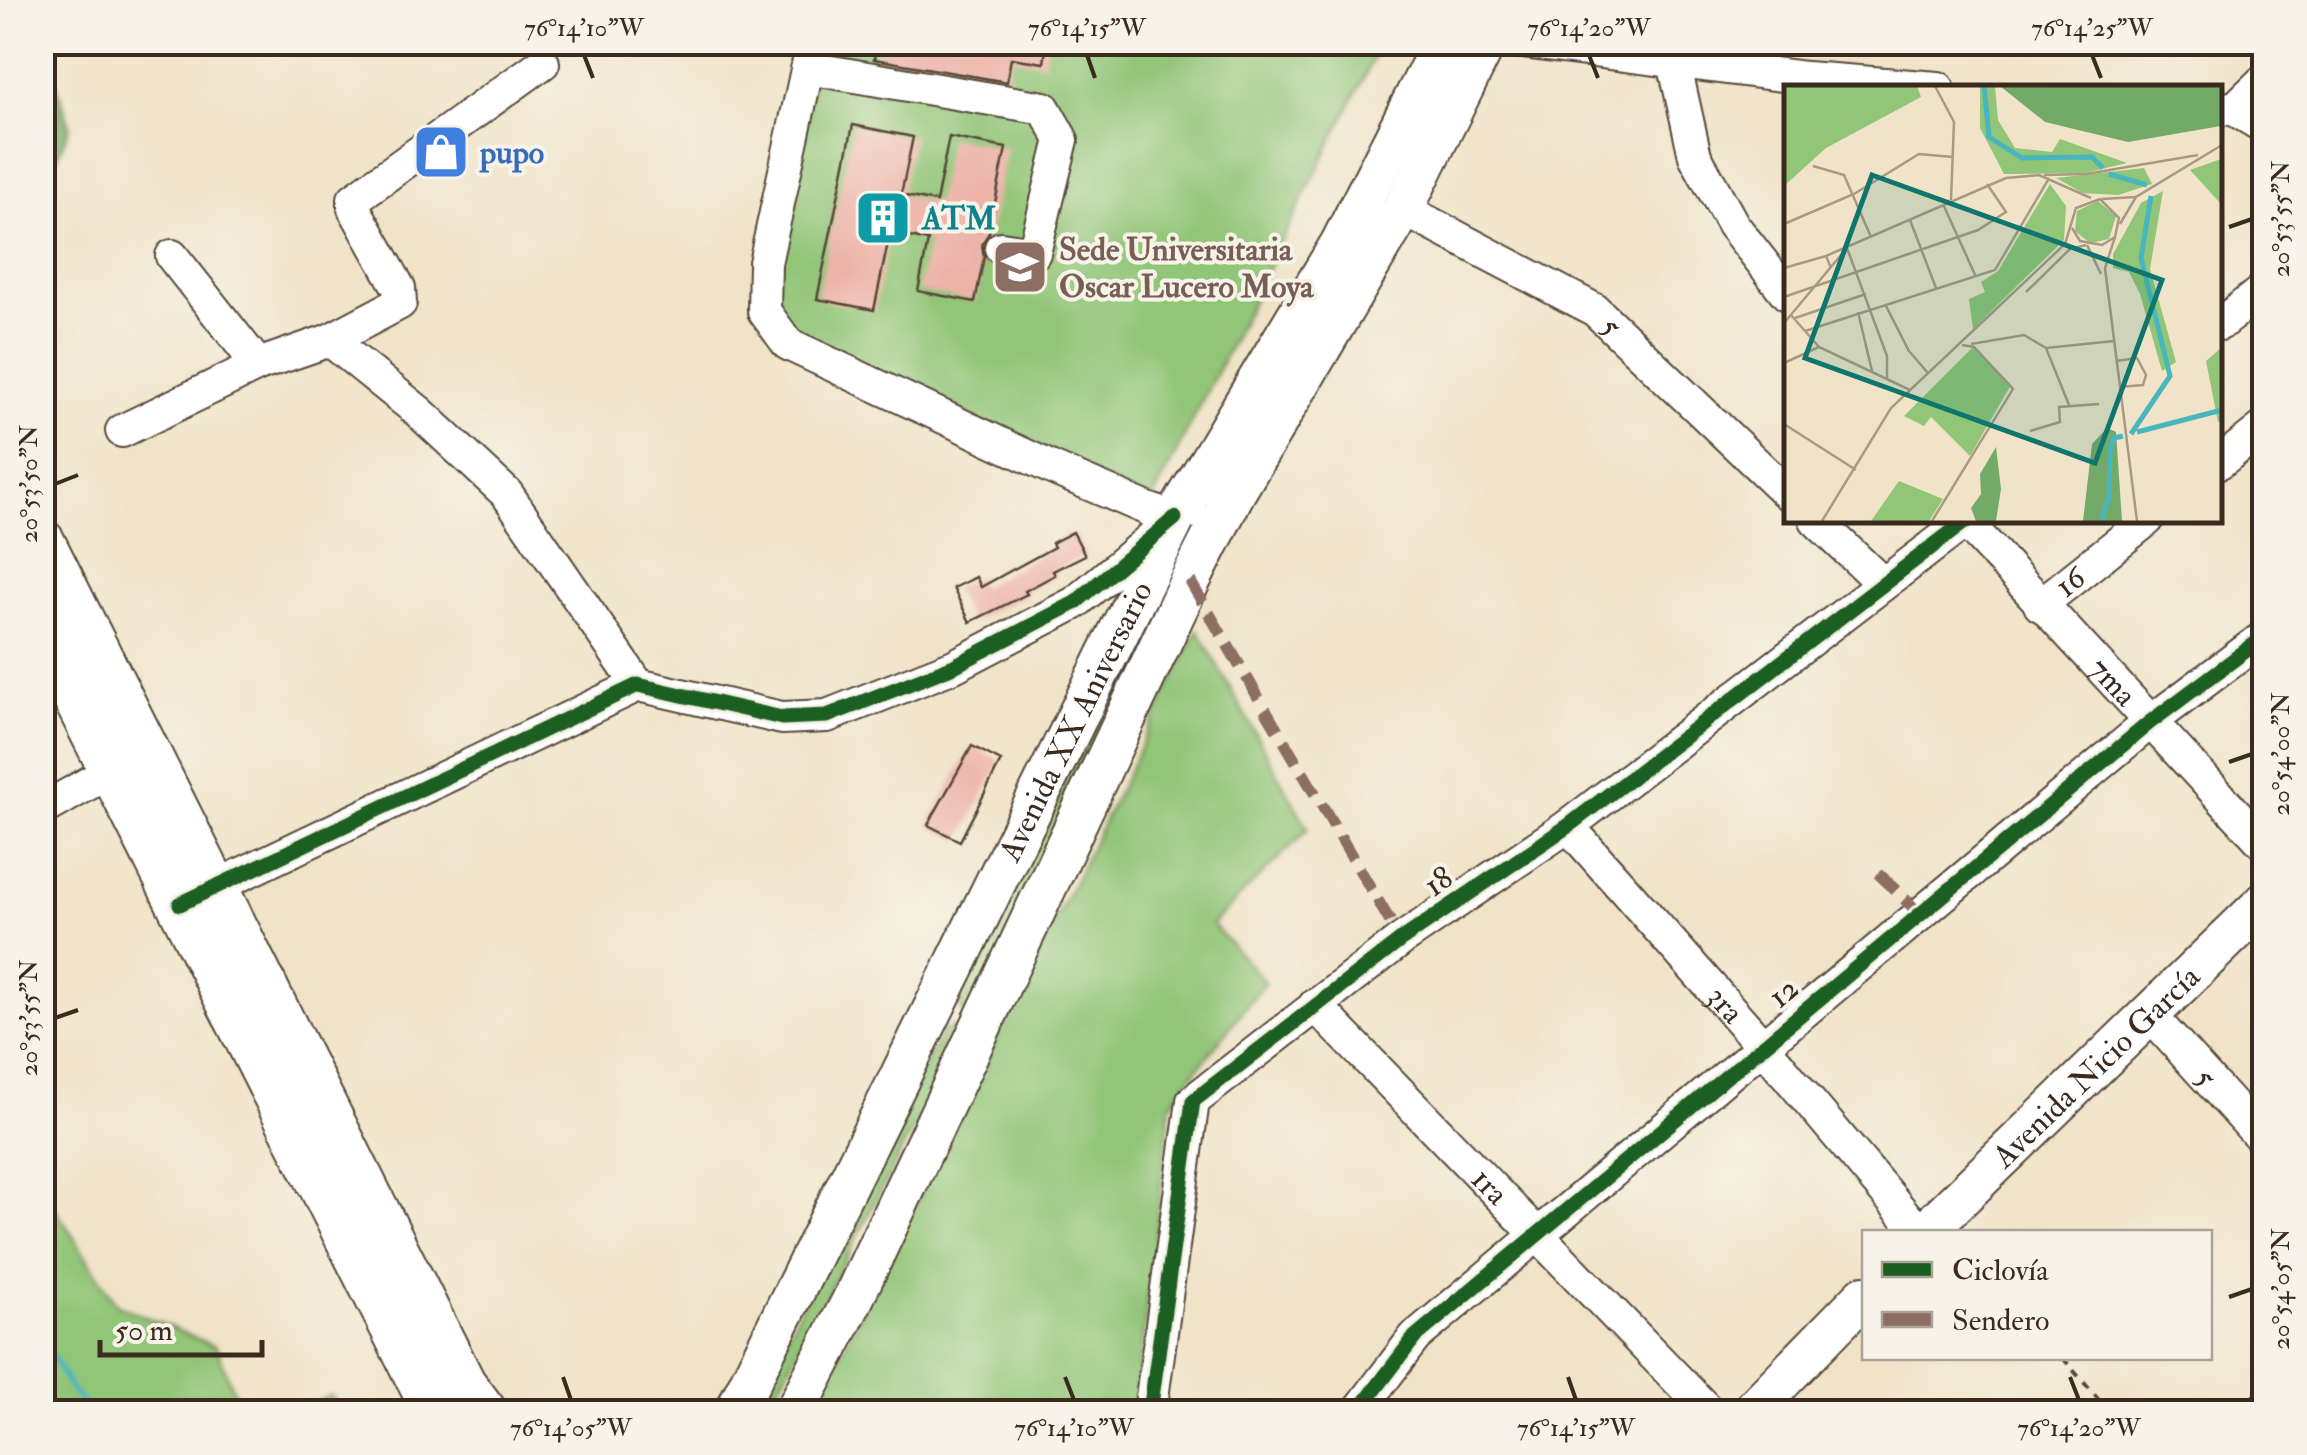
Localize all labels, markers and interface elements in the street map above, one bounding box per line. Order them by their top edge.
text: 76°14'10"W [524,13,645,44]
text: 76°14'15"W [1028,13,1148,44]
text: 76°14'20"W [1527,13,1652,44]
text: 76°14'25"W [2031,13,2154,44]
inset map [1784,85,2222,522]
shop icon: pupo [411,122,471,182]
place label: pupo [479,133,544,173]
text: 20°53'55"N [2266,160,2297,277]
building icon: ATM [853,188,913,248]
place label: ATM [920,199,996,239]
place label: Sede Universitaria Oscar Lucero Moya [1059,230,1314,307]
school or university icon: Sede Universitaria Oscar Lucero Moya [990,237,1050,297]
street label: 5 [1592,307,1630,346]
text: 20°53'50"N [14,424,45,543]
street label: 16 [2047,557,2095,606]
street label: Avenida XX Aniversario [990,575,1162,869]
street label: 7ma [2080,649,2146,716]
text: 20°54'00"N [2266,692,2297,816]
street label: 18 [1416,858,1461,906]
street label: Avenida Nicio García [1984,957,2209,1177]
text: 20°53'55"N [14,959,45,1076]
street label: 12 [1760,969,1807,1017]
street label: 3ra [1698,978,1753,1033]
street label: 5 [2186,1059,2225,1096]
street label: 1ra [1462,1160,1517,1214]
text: 20°54'05"N [2266,1228,2297,1350]
legend [1862,1230,2212,1360]
text: Ciclovía [1952,1252,2049,1289]
scale bar [100,1295,262,1357]
text: Sendero [1952,1302,2049,1339]
text: 50 m [115,1312,173,1349]
text: 76°14'05"W [510,1413,633,1444]
text: 76°14'10"W [1014,1413,1135,1444]
text: 76°14'15"W [1517,1413,1637,1444]
text: 76°14'20"W [2017,1413,2142,1444]

